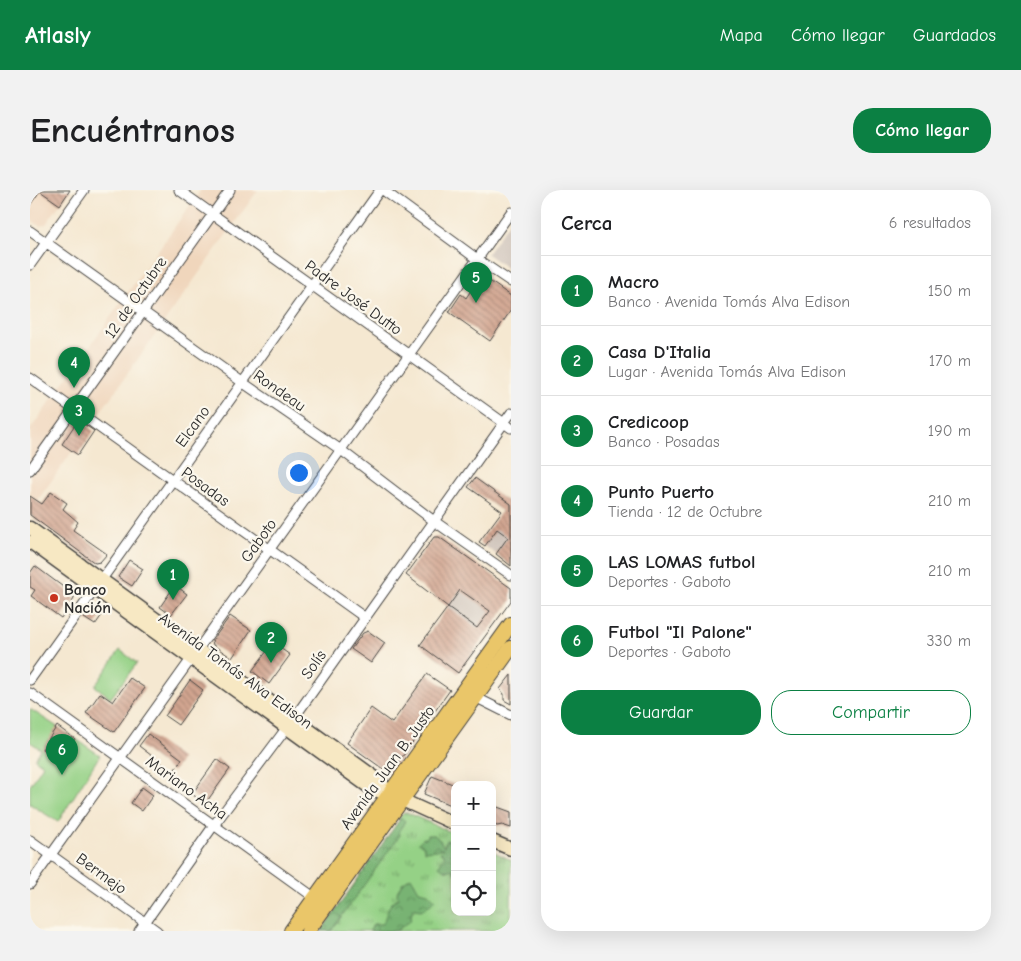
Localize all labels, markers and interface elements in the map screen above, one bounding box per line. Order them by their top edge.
text: Atlasly [25,21,91,49]
text: Mapa [720,25,763,46]
text: Cómo llegar [791,25,885,46]
text: Guardados [913,25,996,46]
button: Cómo llegar [853,108,991,153]
text: Encuéntranos [30,110,235,151]
text: Cerca [561,211,612,235]
text: 6 resultados [889,214,971,232]
street label: 12 de Octubre [101,253,171,342]
street label: Padre José Dutto [301,257,405,339]
pin: 5 [460,262,492,303]
text: Macro [608,271,659,293]
text: 1 [574,282,580,300]
text: 150 m [928,282,971,300]
text: Banco · Avenida Tomás Alva Edison [608,293,850,311]
text: Casa D'Italia [608,341,711,363]
pin: 4 [58,347,90,388]
text: 2 [573,352,581,370]
text: 170 m [929,352,971,370]
text: Lugar · Avenida Tomás Alva Edison [608,363,846,381]
street label: Rondeau [250,366,309,415]
pin: 3 [63,395,95,436]
street label: Elcano [172,403,214,451]
text: Credicoop [608,411,689,433]
text: 3 [573,422,581,440]
text: 190 m [928,422,971,440]
text: Banco · Posadas [608,433,720,451]
your location [286,460,312,486]
street label: Posadas [178,463,233,510]
text: Punto Puerto [608,481,714,503]
text: 4 [573,492,581,510]
text: 210 m [928,492,971,510]
text: Tienda · 12 de Octubre [608,503,762,521]
street label: Gaboto [237,515,281,566]
text: LAS LOMAS futbol [608,551,755,573]
pin: 1 [157,559,189,600]
text: 5 [573,562,581,580]
text: 210 m [928,562,971,580]
text: Deportes · Gaboto [608,573,731,591]
place label: Banco Nación [64,581,111,617]
marker: Banco Nación [48,592,60,604]
street label: Avenida Tomás Alva Edison [155,609,316,733]
text: Futbol "Il Palone" [608,621,752,643]
pin: 2 [255,622,287,663]
text: 6 [573,632,581,650]
text: 330 m [926,632,971,650]
text: Deportes · Gaboto [608,643,731,661]
street label: Solís [298,646,330,682]
button: Guardar [561,690,761,735]
button: Compartir [771,690,971,735]
street label: Avenida Juan B. Justo [337,702,439,833]
pin: 6 [46,734,78,775]
street label: Mariano Acha [142,752,231,823]
map controls [451,781,496,916]
button: + [451,781,496,826]
button: − [451,826,496,871]
street label: Bermejo [73,850,130,898]
button: locate [451,871,496,916]

